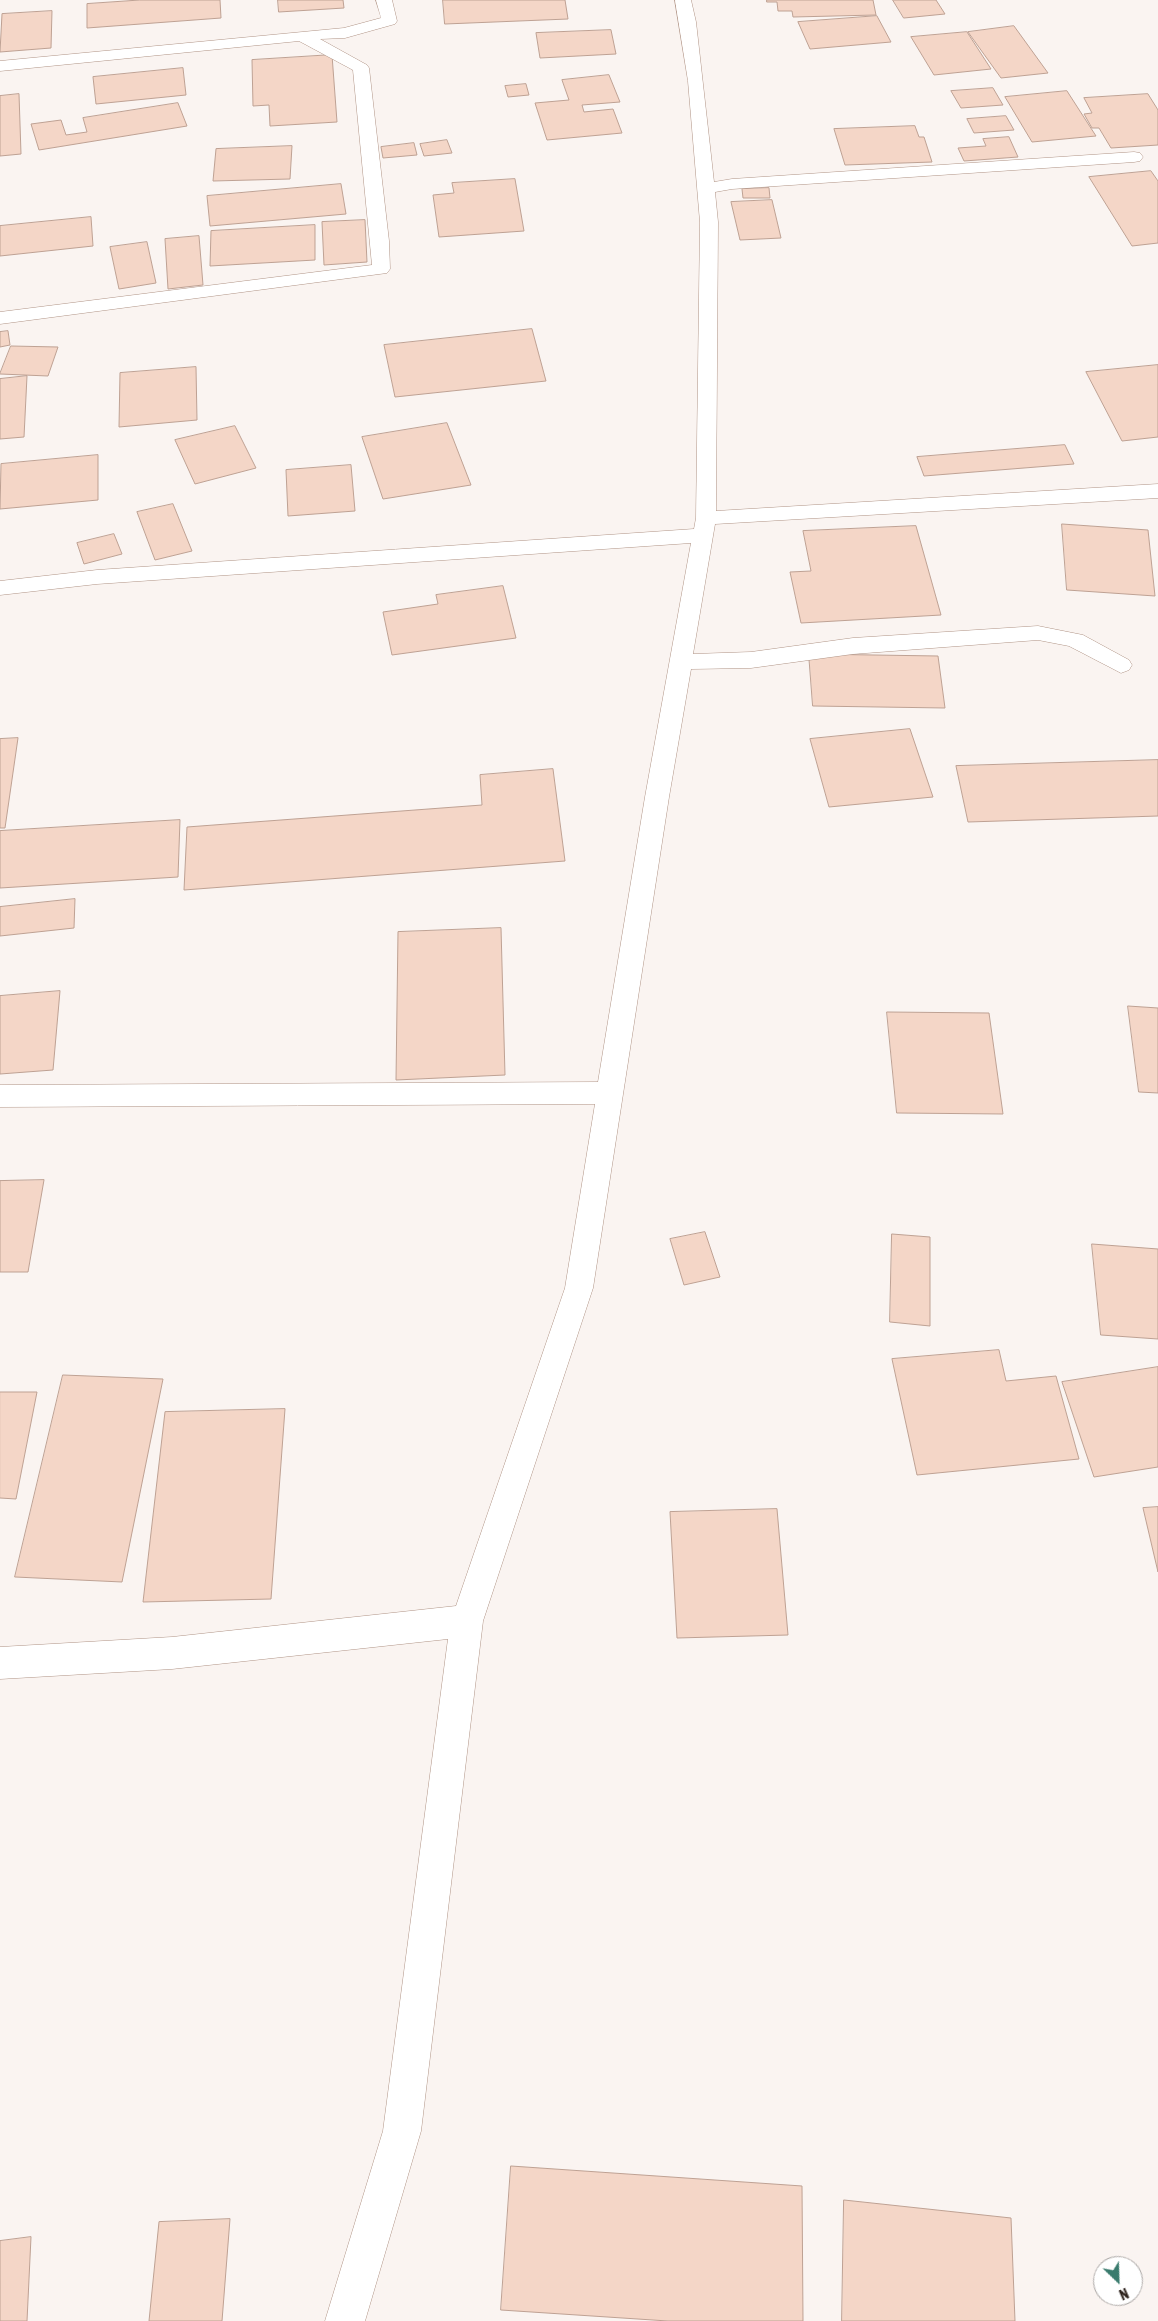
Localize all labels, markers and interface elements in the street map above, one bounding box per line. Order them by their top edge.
north arrow [1093,2256,1143,2306]
text: N [1117,2285,1131,2303]

